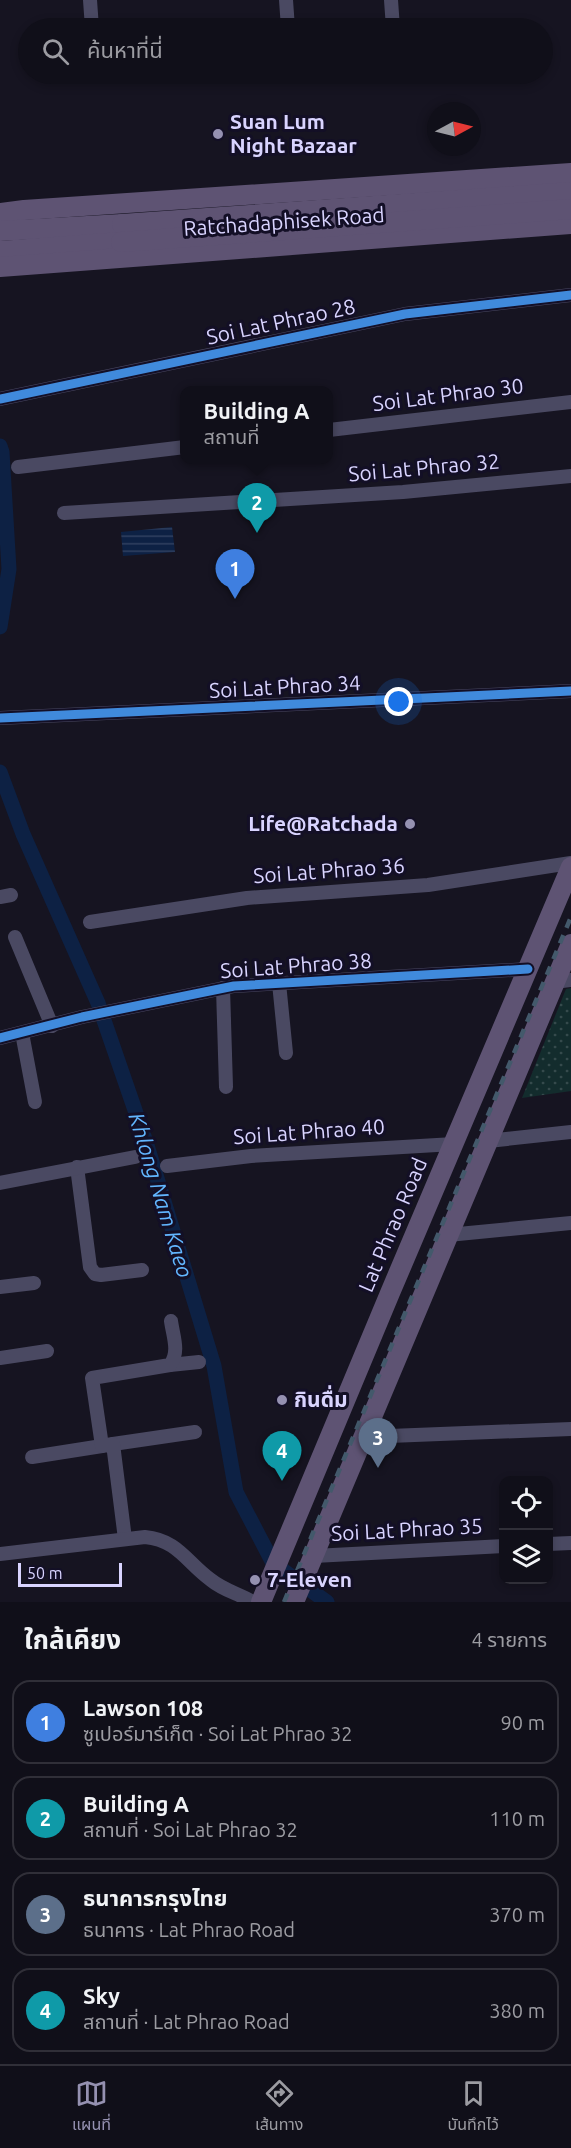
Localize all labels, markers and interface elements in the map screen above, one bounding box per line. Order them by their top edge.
search box [18,18,553,84]
icon: search [39,35,72,68]
text: ค้นหาที่นี่ [87,37,163,62]
north arrow [427,102,481,156]
place label: Suan Lum Night Bazaar [230,109,357,157]
marker: Suan Lum Night Bazaar [211,127,225,141]
street label: Ratchadaphisek Road [183,202,385,240]
street label: Soi Lat Phrao 28 [204,293,358,349]
street label: Soi Lat Phrao 30 [371,373,525,415]
popup [180,386,333,464]
text: Building A [203,398,310,423]
text: สถานที่ [203,425,260,448]
street label: Soi Lat Phrao 32 [347,448,501,486]
pin: 2 [238,484,276,533]
pin: 1 [216,550,254,599]
street label: Soi Lat Phrao 34 [209,670,361,702]
your location [384,687,413,716]
place label: Life@Ratchada [248,811,398,835]
marker: Life@Ratchada [403,817,417,831]
street label: Soi Lat Phrao 36 [252,853,406,887]
street label: Soi Lat Phrao 38 [219,948,373,982]
water label: Khlong Nam Kaeo [124,1109,198,1280]
street label: Soi Lat Phrao 40 [232,1114,386,1148]
street label: Lat Phrao Road [353,1154,431,1295]
place label: กินดื่ม [294,1385,348,1411]
marker: กินดื่ม [275,1393,289,1407]
pin: 3 [358,1418,398,1468]
pin: 4 [262,1432,302,1481]
map controls [499,1476,553,1584]
button: locate [499,1476,553,1530]
street label: Soi Lat Phrao 35 [331,1513,483,1545]
button: layers [499,1530,553,1584]
scale bar [18,1560,122,1588]
text: 50 m [27,1564,63,1582]
place label: 7-Eleven [267,1567,352,1591]
marker: 7-Eleven [248,1573,262,1587]
text: ใกล้เคียง [24,1625,121,1654]
text: 4 รายการ [472,1628,547,1651]
text: Lawson 108 [83,1695,203,1720]
text: 1 [40,1711,51,1734]
text: 90 m [501,1711,545,1734]
text: ซูเปอร์มาร์เก็ต · Soi Lat Phrao 32 [83,1722,353,1745]
text: Building A [83,1791,189,1816]
text: 2 [40,1807,51,1830]
text: 110 m [489,1807,545,1830]
text: สถานที่ · Soi Lat Phrao 32 [83,1818,298,1841]
text: ธนาคารกรุงไทย [83,1885,227,1910]
text: 3 [40,1903,51,1926]
text: 370 m [489,1903,545,1926]
text: ธนาคาร · Lat Phrao Road [83,1918,295,1941]
text: Sky [83,1983,120,2008]
text: 4 [40,1999,51,2022]
text: 380 m [489,1999,545,2022]
text: สถานที่ · Lat Phrao Road [83,2010,290,2033]
tab: แผนที่ [72,2077,111,2137]
tab: เส้นทาง [255,2077,303,2137]
tab: บันทึกไว้ [448,2077,499,2137]

